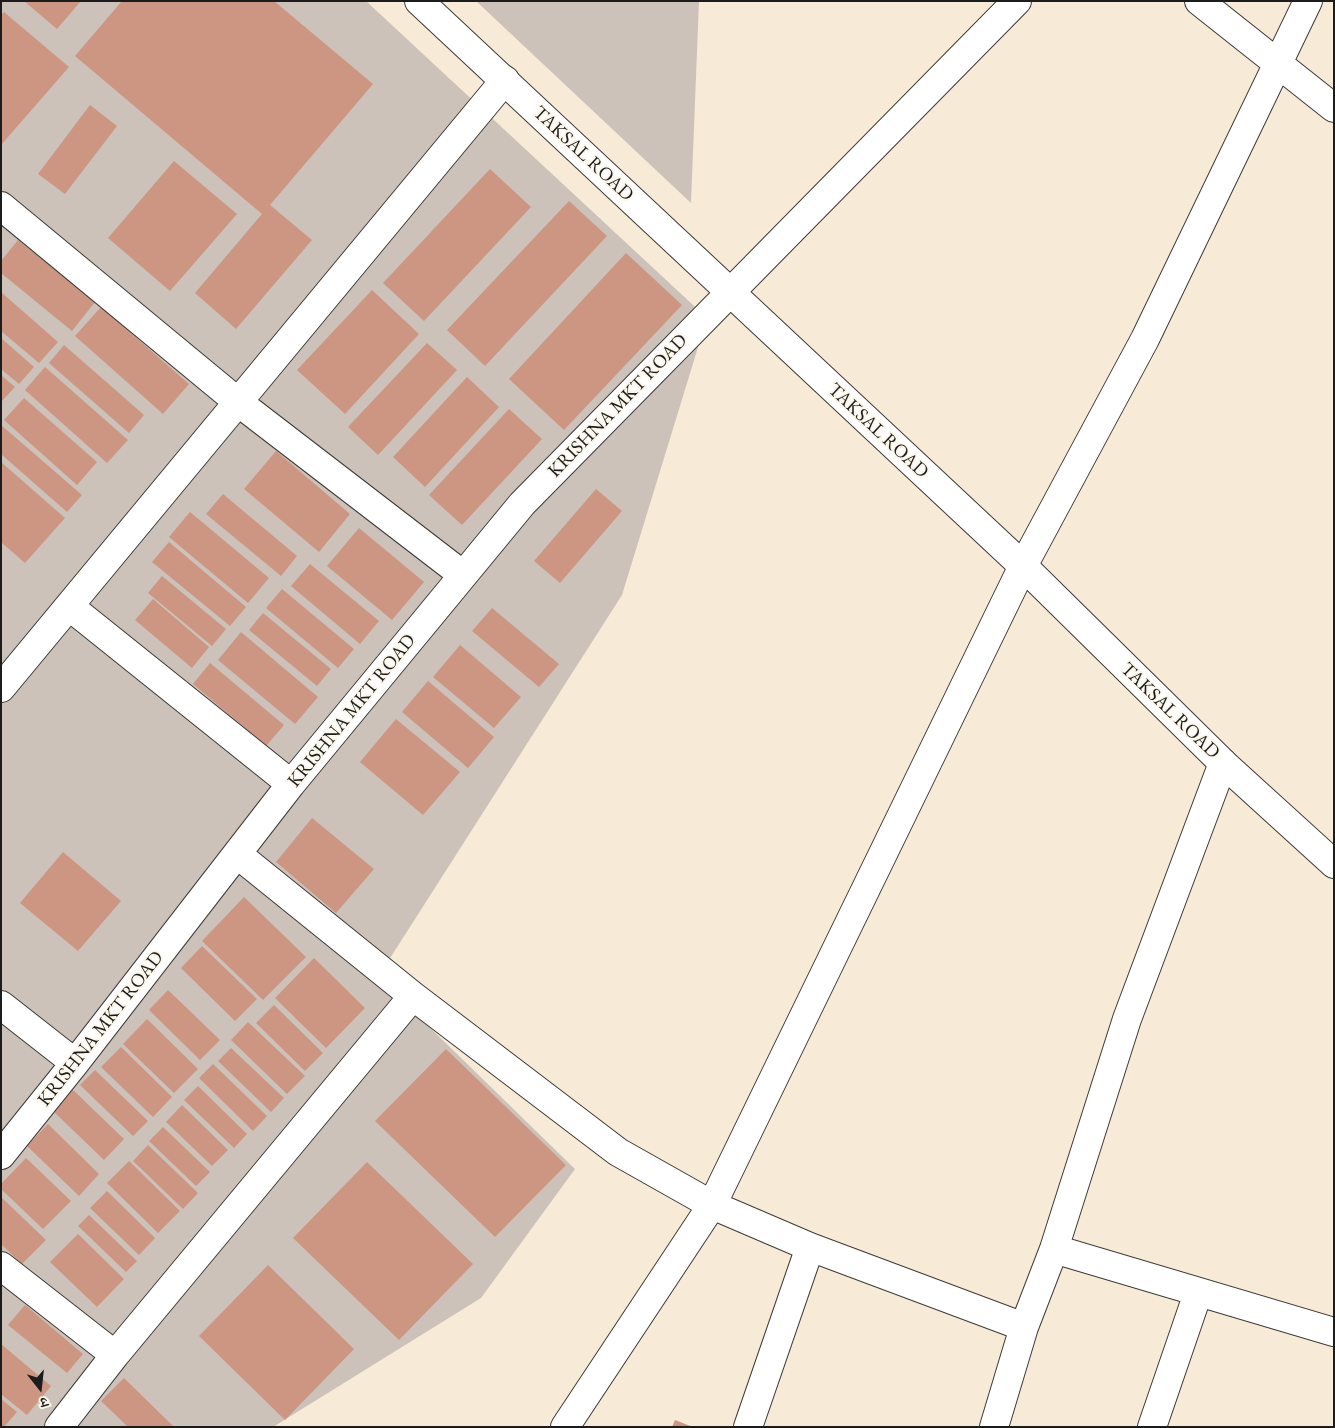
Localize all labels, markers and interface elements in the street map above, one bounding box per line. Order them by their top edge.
street label: TAKSAL ROAD [528,102,638,206]
street label: KRISHNA MKT ROAD [544,329,692,483]
street label: TAKSAL ROAD [823,379,933,483]
street label: KRISHNA MKT ROAD [283,630,421,792]
street label: TAKSAL ROAD [1116,658,1224,764]
street label: KRISHNA MKT ROAD [33,947,169,1111]
north arrow [15,1363,65,1413]
text: उ [38,1393,50,1412]

